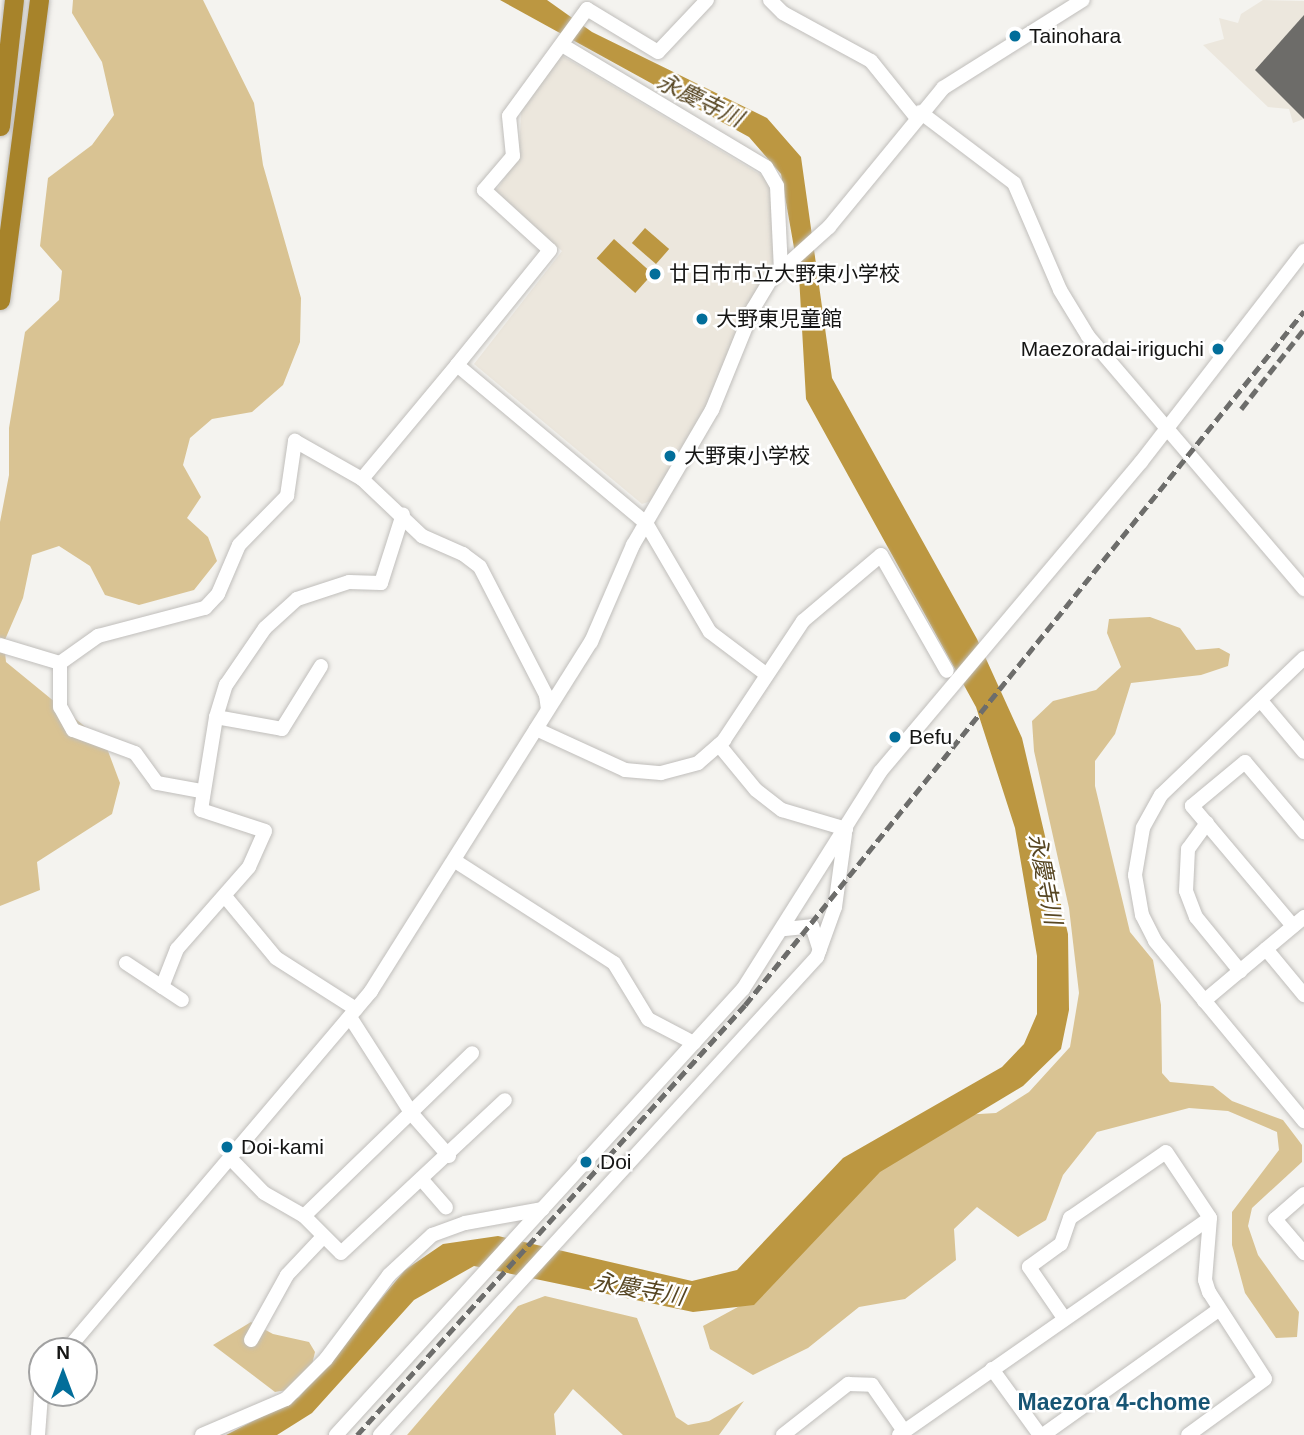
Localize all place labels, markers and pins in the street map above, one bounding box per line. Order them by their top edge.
place label: Tainohara [1029,23,1121,49]
marker: Tainohara [1007,28,1023,44]
place label: 廿日市市立大野東小学校 [669,261,900,287]
marker: 廿日市市立大野東小学校 [647,266,663,282]
place label: 大野東児童館 [716,306,842,332]
marker: 大野東児童館 [694,311,710,327]
place label: Maezoradai-iriguchi [1021,336,1204,362]
marker: Maezoradai-iriguchi [1210,341,1226,357]
place label: 大野東小学校 [684,443,810,469]
marker: 大野東小学校 [662,448,678,464]
place label: Befu [909,724,952,750]
marker: Befu [887,729,903,745]
place label: Doi-kami [241,1134,324,1160]
marker: Doi-kami [219,1139,235,1155]
place label: Doi [600,1149,632,1175]
marker: Doi [578,1154,594,1170]

